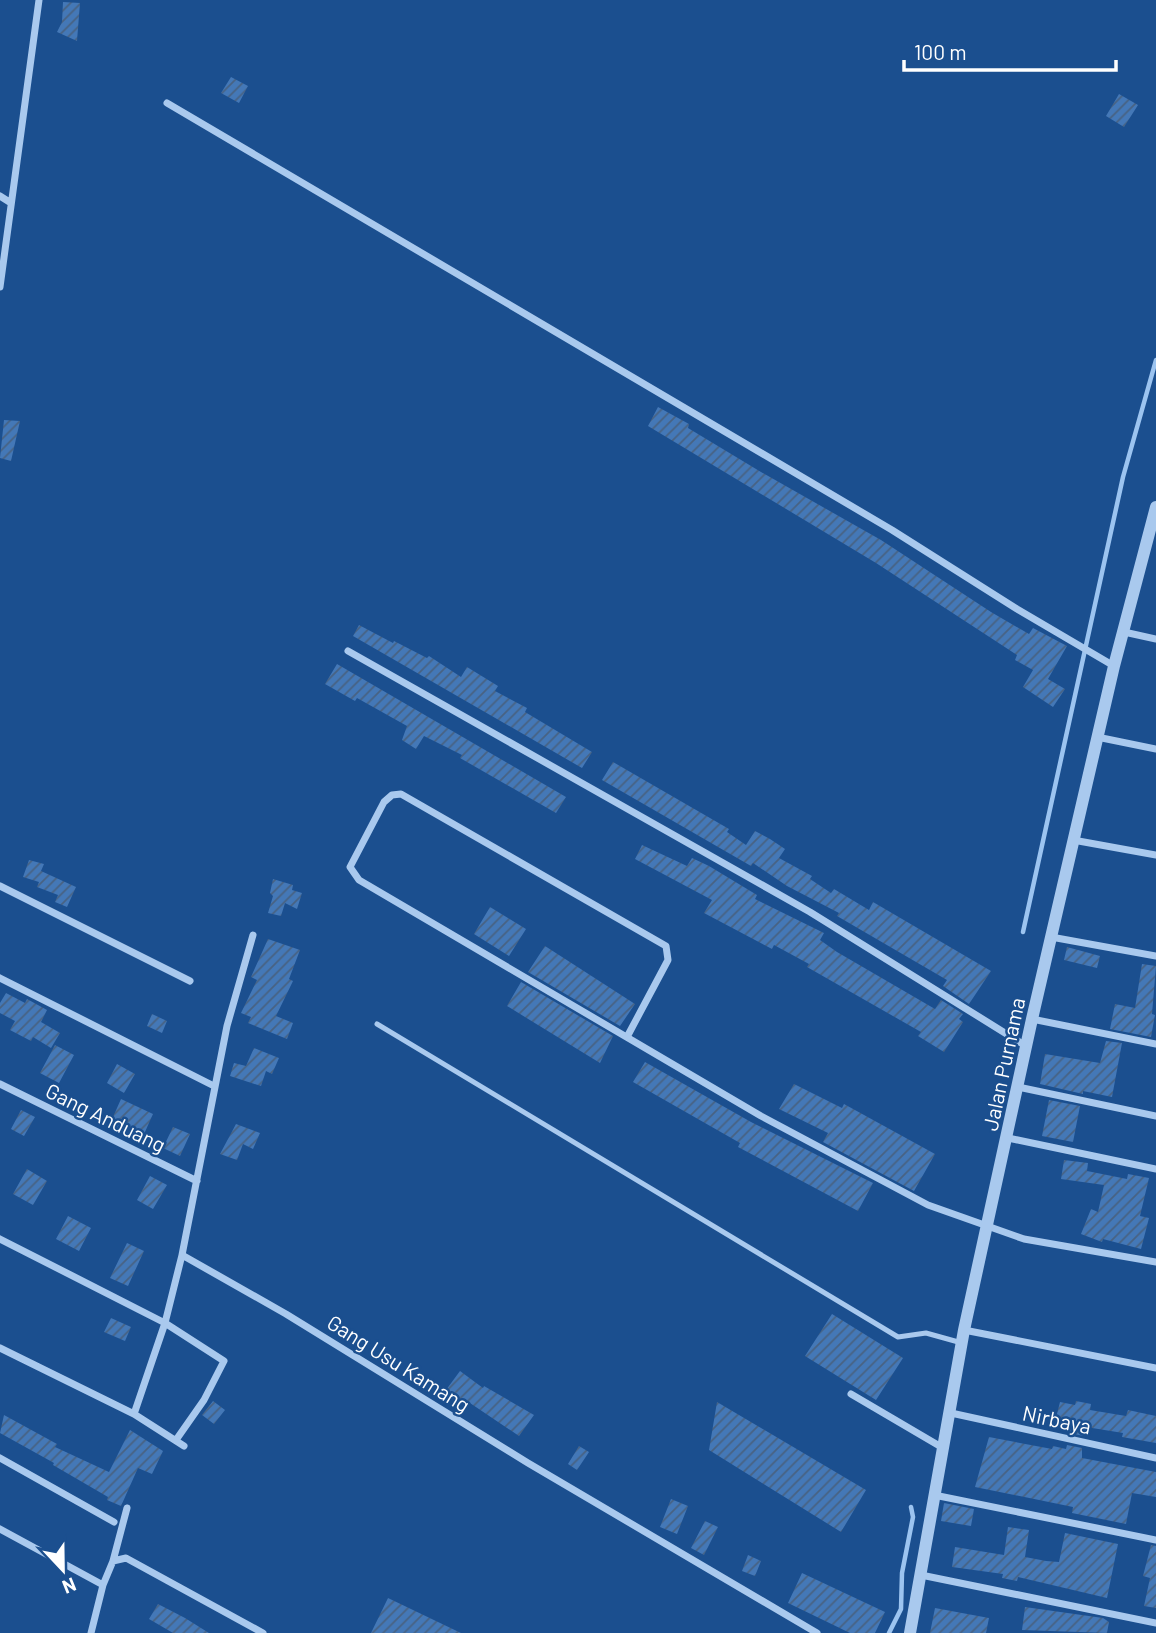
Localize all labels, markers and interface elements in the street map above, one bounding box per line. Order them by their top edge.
scale bar [904,28,1116,72]
text: 100 m [914,39,967,64]
street label: Jalan Purnama [977,995,1029,1133]
street label: Gang Anduang [42,1077,170,1157]
street label: Gang Usu Kamang [323,1309,475,1417]
street label: Nirbaya [1020,1400,1094,1438]
north arrow [28,1535,98,1605]
text: N [59,1573,80,1599]

